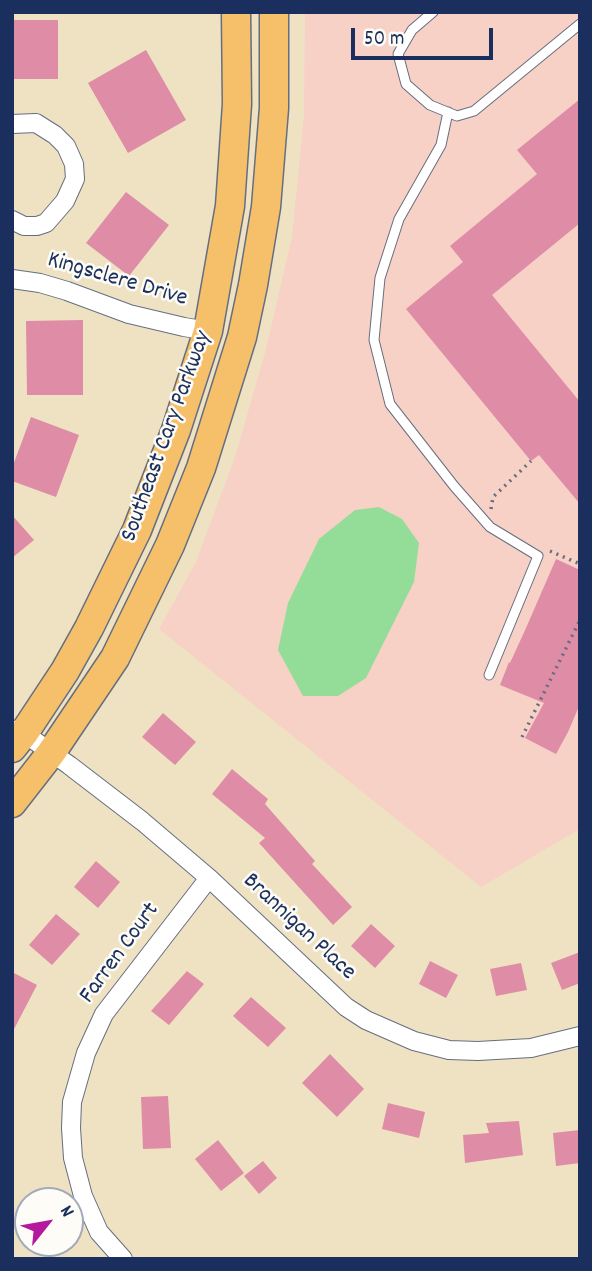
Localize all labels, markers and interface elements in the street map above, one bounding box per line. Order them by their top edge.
scale bar [354,14,496,58]
text: 50 m [364,25,404,55]
street label: Kingsclere Drive [44,247,190,315]
street label: Southeast Cary Parkway [116,328,220,546]
street label: Brannigan Place [235,868,361,988]
street label: Farren Court [75,898,167,1010]
north arrow [14,1187,84,1257]
text: N [52,1201,80,1223]

